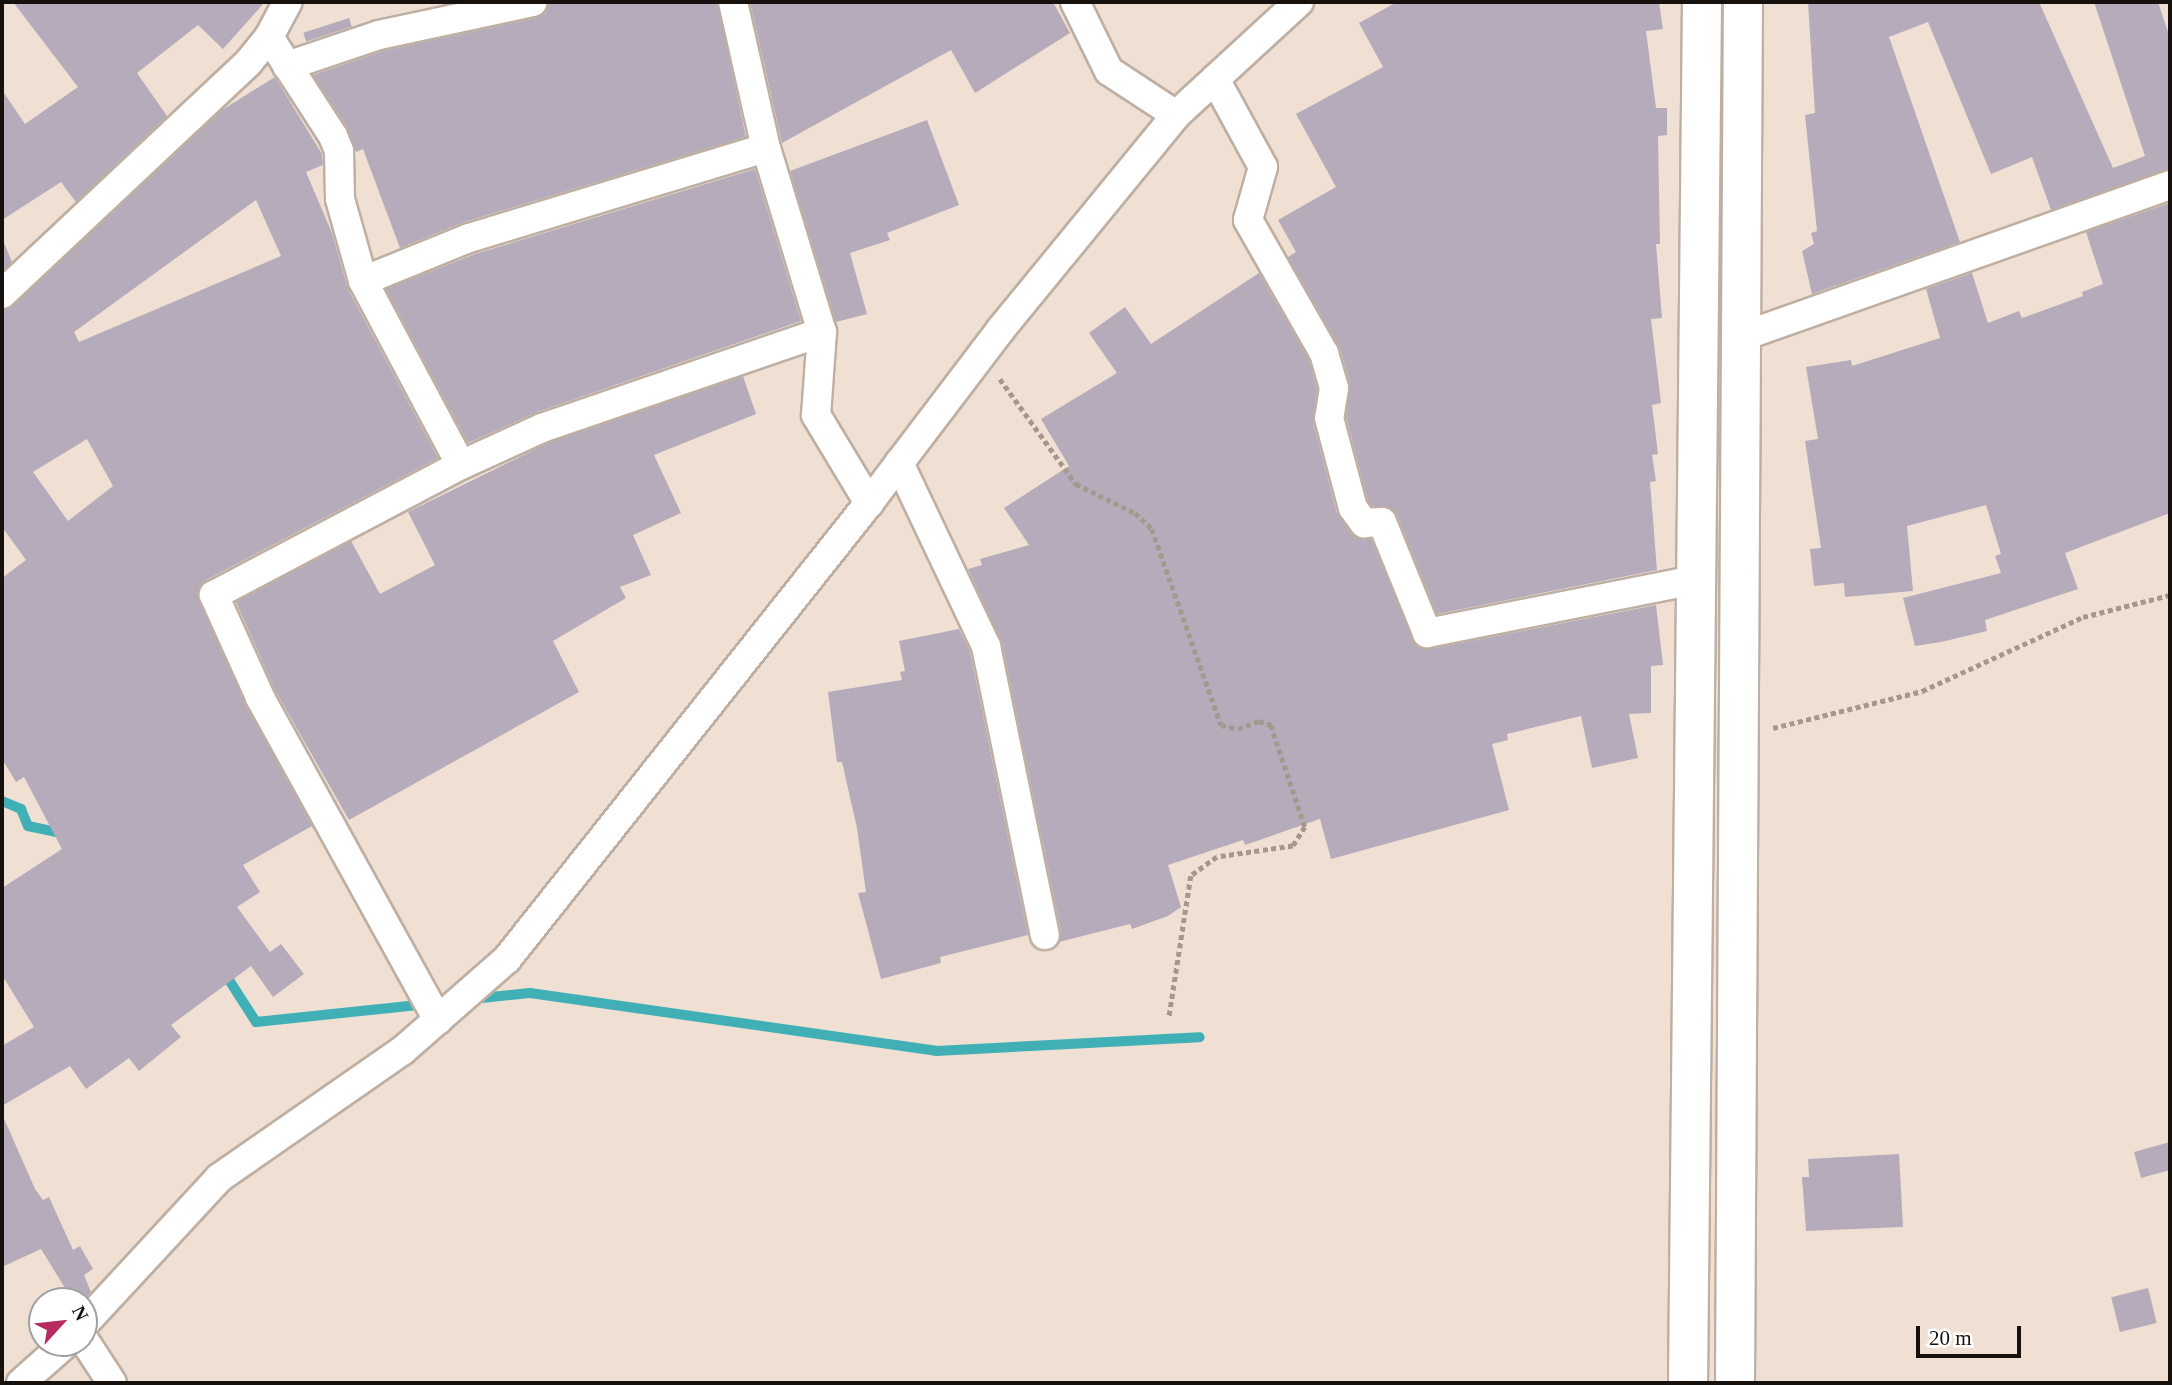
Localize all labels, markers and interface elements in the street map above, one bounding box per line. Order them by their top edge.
north arrow [28,1287,98,1357]
text: N [68,1302,93,1324]
scale bar [1920,1312,2025,1356]
text: 20 m [1929,1326,1972,1350]

